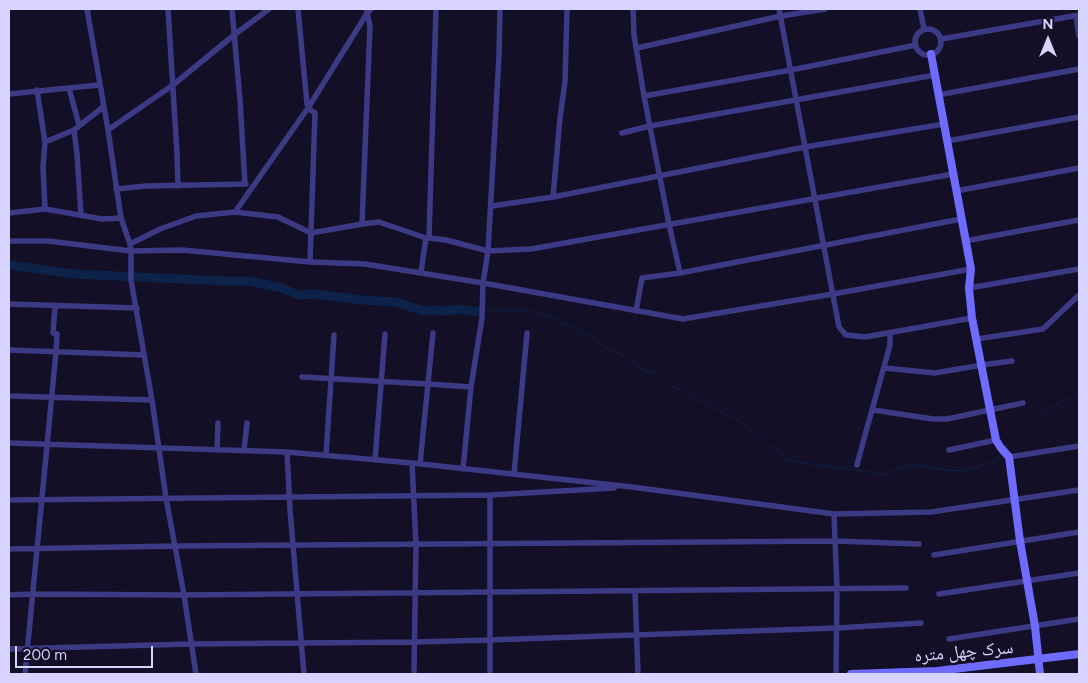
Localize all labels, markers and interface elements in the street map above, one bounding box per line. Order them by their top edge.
north arrow [1023,15,1073,65]
text: N [1043,16,1053,33]
scale bar [18,636,155,668]
street label: سرک چهل متره [914,637,1014,667]
text: 200 m [23,646,67,664]

